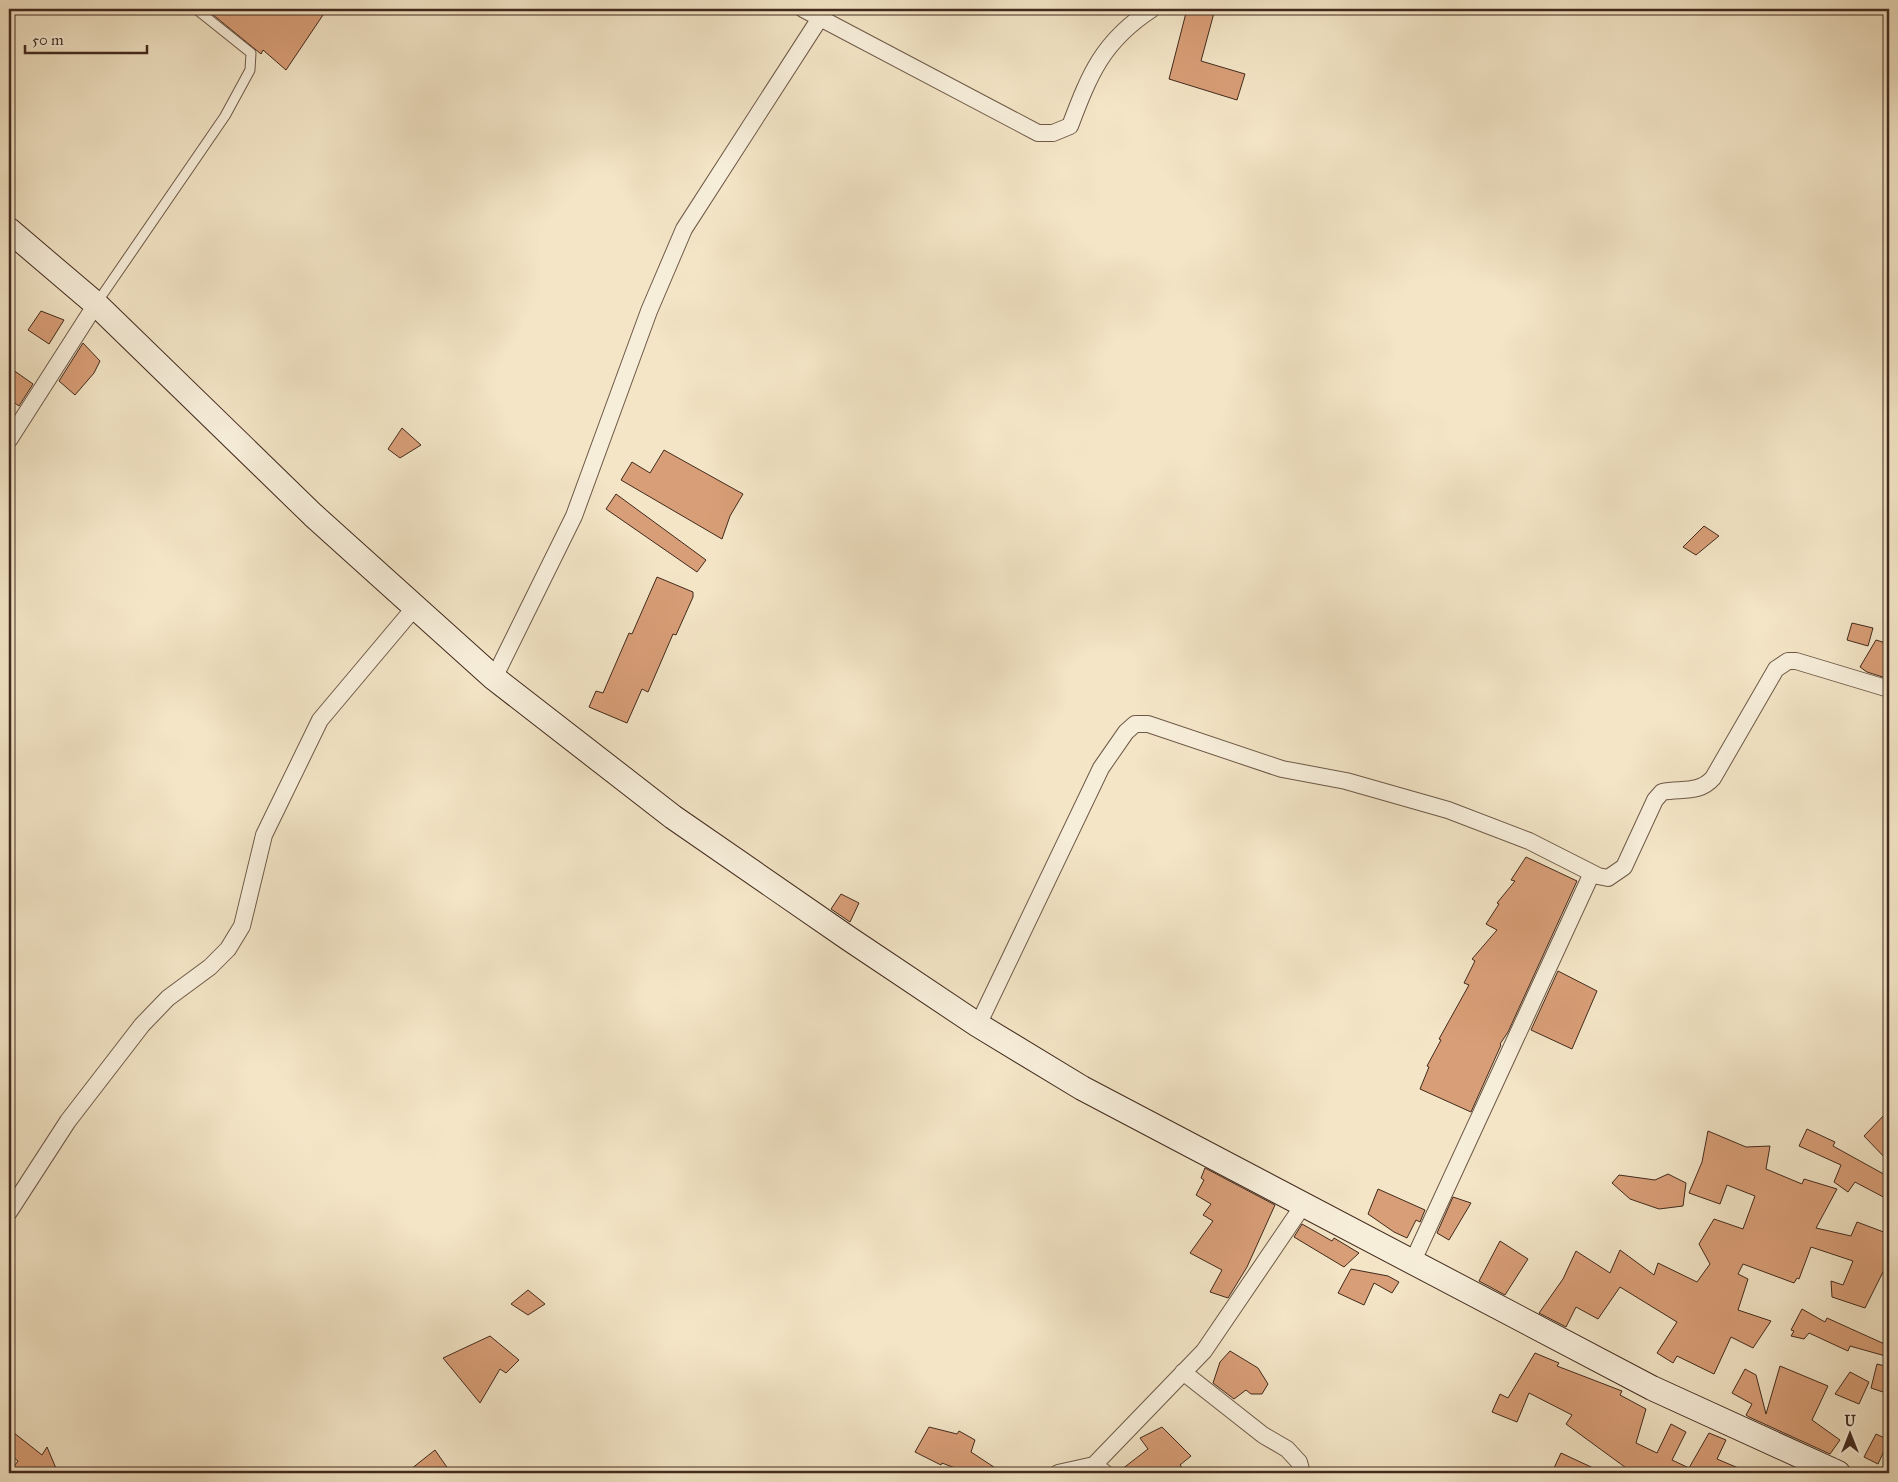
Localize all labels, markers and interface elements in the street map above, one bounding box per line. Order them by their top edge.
scale bar [25,22,148,54]
text: 50 m [32,31,64,49]
north arrow [1826,1410,1876,1460]
text: U [1844,1413,1856,1430]

